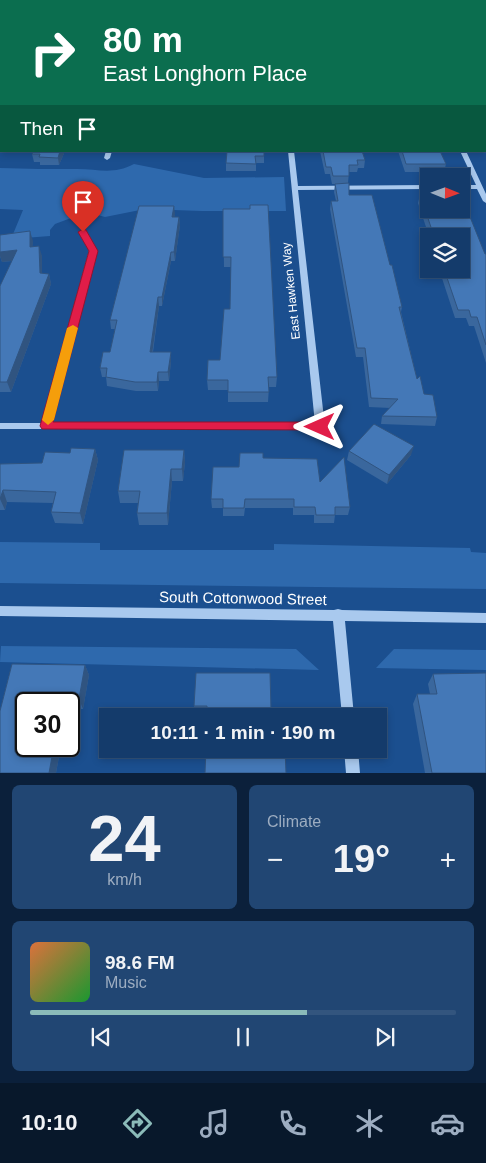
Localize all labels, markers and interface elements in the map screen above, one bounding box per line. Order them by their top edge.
icon: right [20,20,85,85]
text: 80 m [103,20,183,59]
text: East Longhorn Place [103,61,307,86]
icon: arrive [73,115,101,143]
text: Then [20,118,63,139]
north arrow [420,168,470,218]
map controls [420,168,470,278]
pin [62,181,104,232]
icon: arrive [69,188,97,216]
button: layers [420,228,470,278]
street label: East Hawken Way [279,242,303,340]
position arrow [293,400,345,452]
street label: South Cottonwood Street [159,588,328,608]
speed limit sign: 30 [15,692,80,757]
text: 10:11 · 1 min · 190 m [151,722,335,743]
text: 24 [88,802,161,875]
text: Climate [267,813,321,830]
text: 19° [333,838,390,880]
text: − [267,844,283,875]
text: + [440,844,456,875]
text: km/h [107,871,142,888]
text: 98.6 FM [105,952,175,973]
text: Music [105,974,147,991]
icon: previous [87,1023,115,1051]
icon: pause [229,1023,257,1051]
icon: next [371,1023,399,1051]
icon: directions [120,1106,155,1141]
icon: music [197,1106,232,1141]
icon: phone [275,1106,310,1141]
icon: climate [352,1106,387,1141]
icon: car [430,1106,465,1141]
text: 10:10 [21,1110,78,1135]

